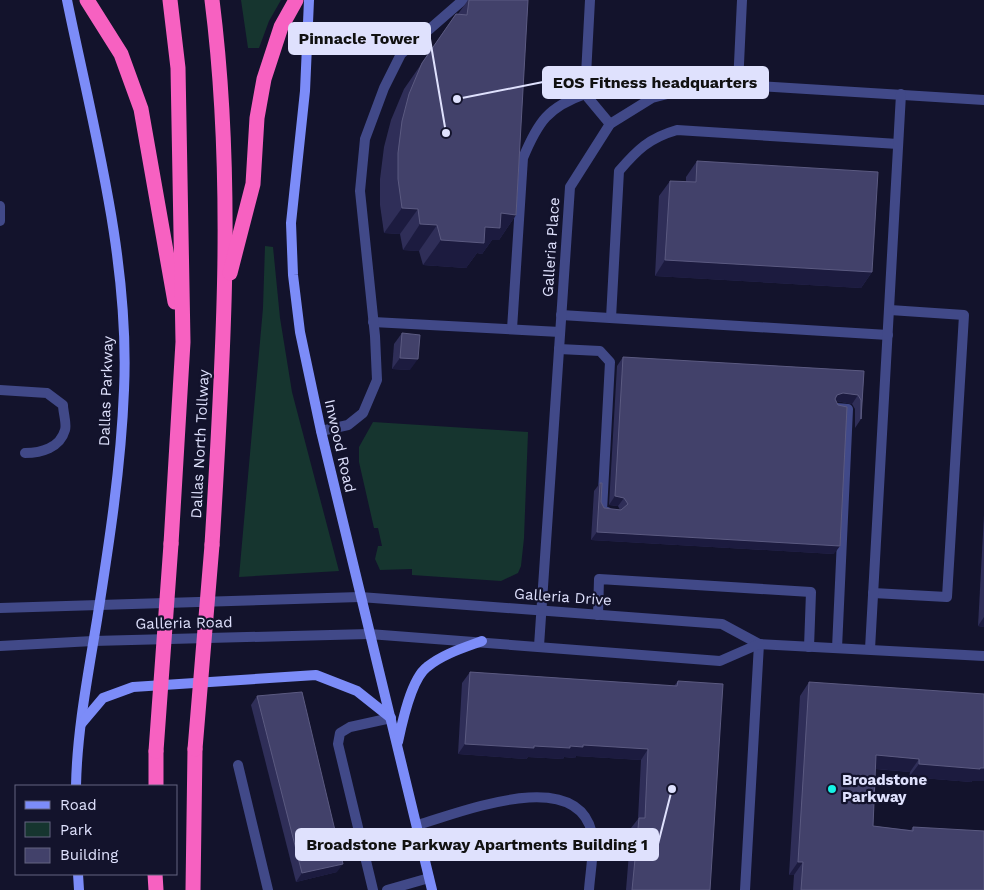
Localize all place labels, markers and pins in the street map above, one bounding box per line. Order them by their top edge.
callout: Pinnacle Tower [289,23,430,54]
callout: EOS Fitness headquarters [543,67,768,98]
place label: Broadstone Parkway [842,771,927,806]
marker: Broadstone Parkway [826,783,838,795]
callout: Broadstone Parkway Apartments Building 1 [296,829,658,860]

